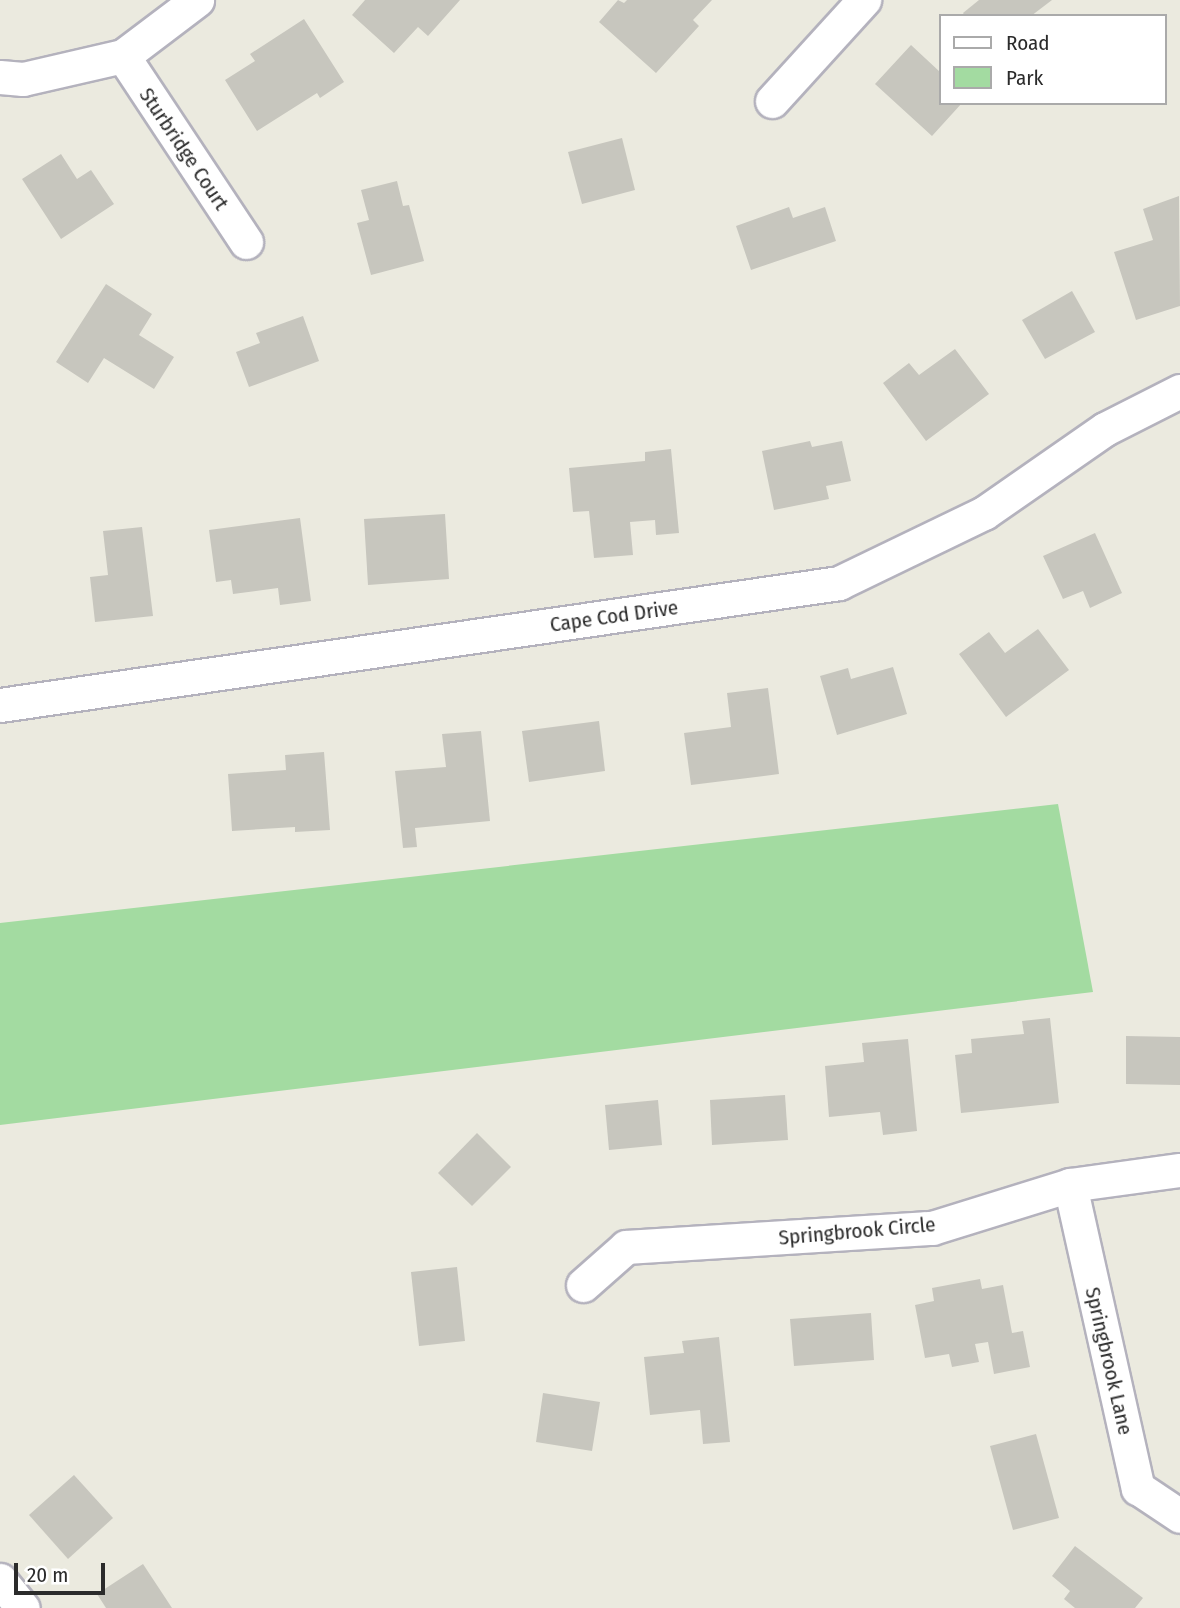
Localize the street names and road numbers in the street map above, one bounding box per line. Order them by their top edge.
street label: Sturbridge Court [134,83,234,215]
street label: Cape Cod Drive [548,595,680,637]
street label: Springbrook Circle [778,1212,936,1250]
street label: Springbrook Lane [1080,1285,1138,1437]

